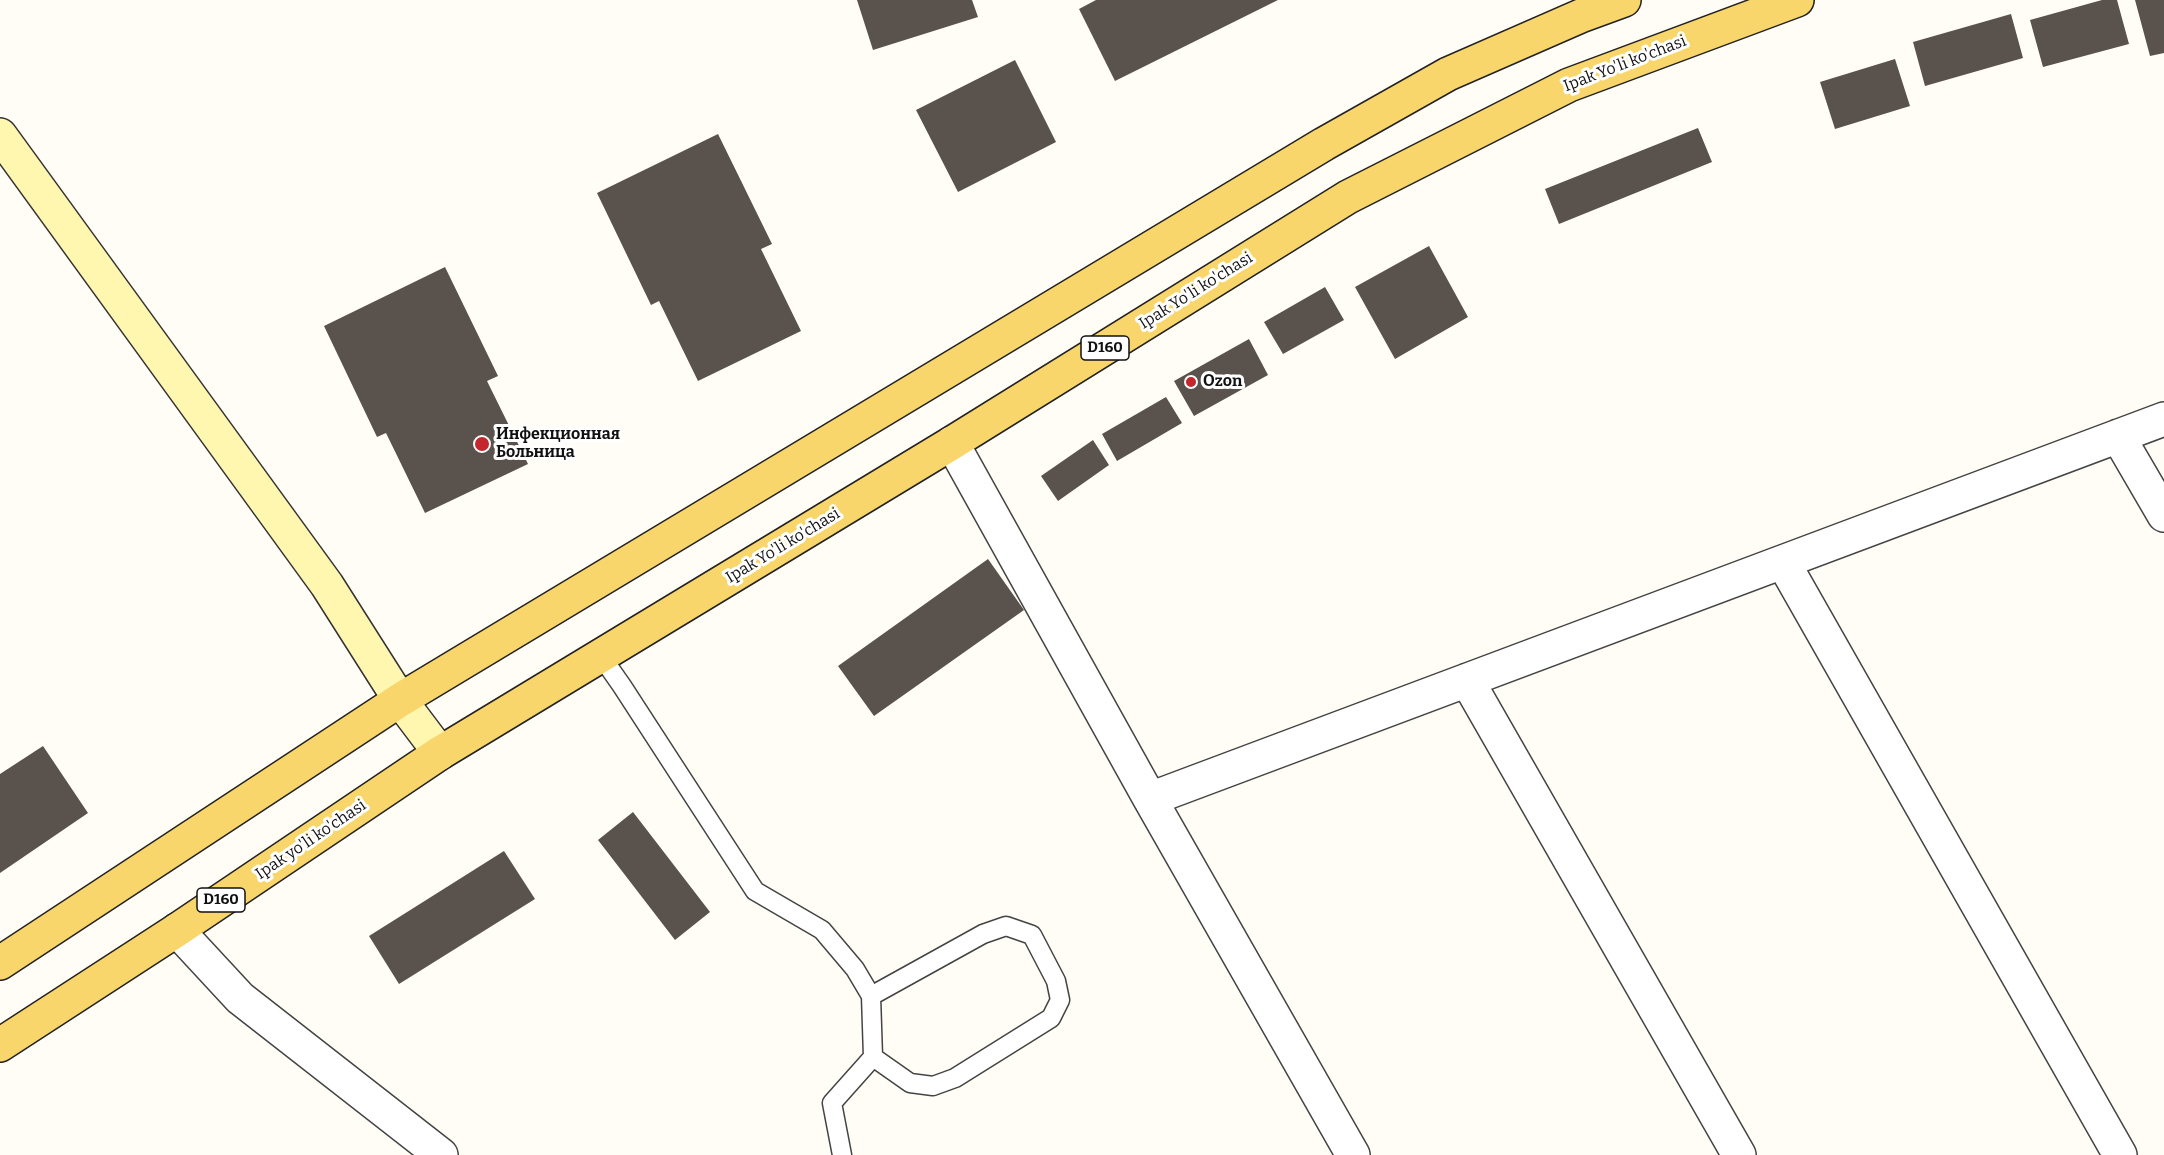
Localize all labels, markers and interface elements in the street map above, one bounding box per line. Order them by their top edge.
street label: Ipak Yo'li ko'chasi [1561,32,1689,96]
street label: Ipak Yo'li ko'chasi [1136,248,1256,334]
road number: D160 [1081,336,1129,360]
place label: Ozon [1203,372,1242,392]
marker: Ozon [1184,375,1198,389]
place label: Инфекционная Больница [496,425,620,463]
marker: Инфекционная Больница [473,435,491,453]
street label: Ipak Yo'li ko'chasi [722,504,844,588]
street label: Ipak yo'li ko'chasi [252,796,370,884]
road number: D160 [197,888,245,912]

